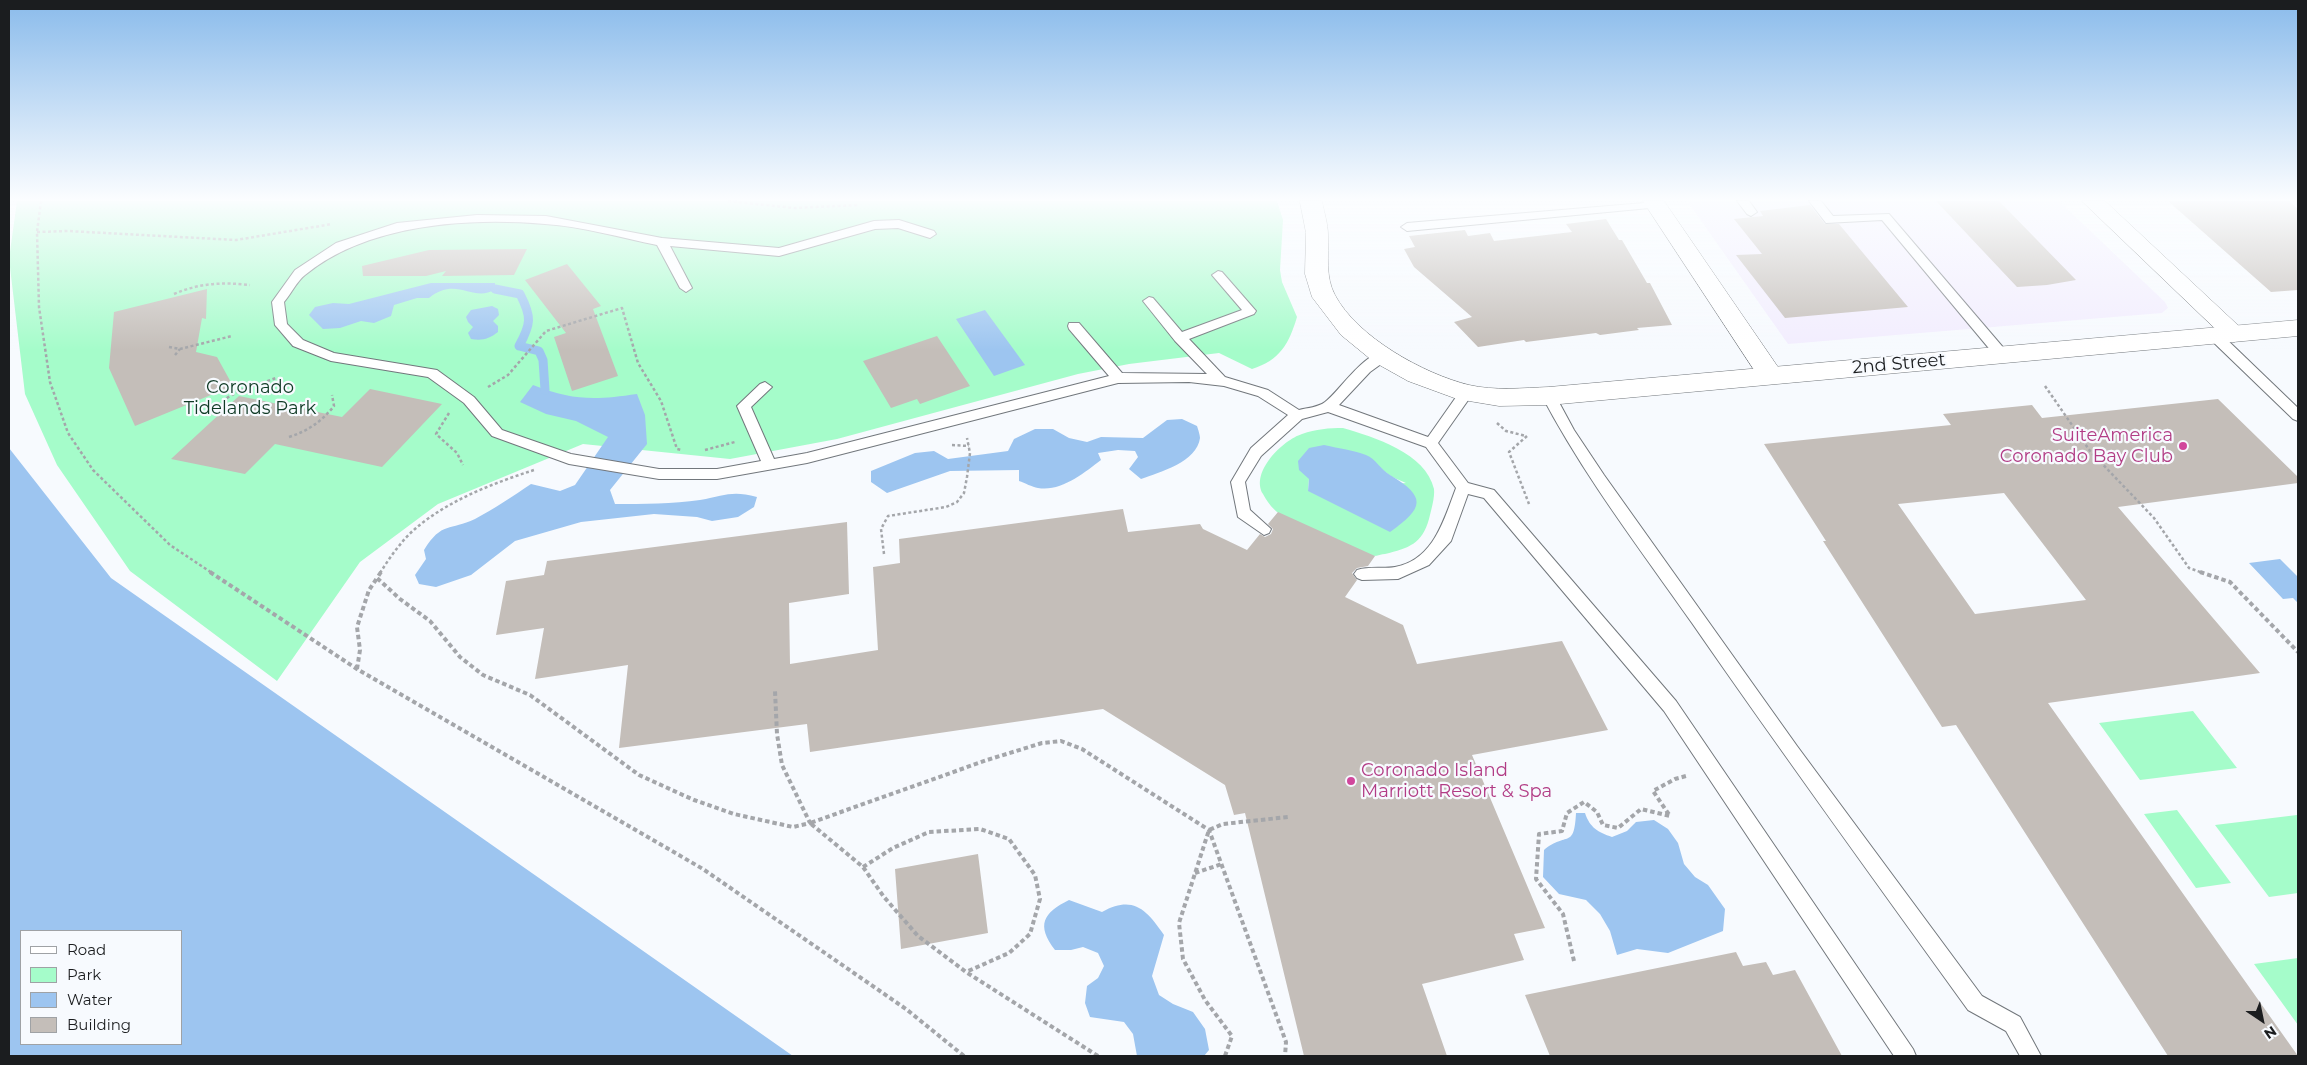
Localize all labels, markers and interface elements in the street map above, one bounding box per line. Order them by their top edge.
street label: 2nd Street [1851,349,1947,379]
park label: Coronado Tidelands Park [184,377,316,419]
place label: SuiteAmerica Coronado Bay Club [2000,425,2173,468]
marker: SuiteAmerica Coronado Bay Club [2177,440,2189,452]
place label: Coronado Island Marriott Resort & Spa [1361,760,1552,802]
marker: Coronado Island Marriott Resort & Spa [1345,775,1357,787]
legend [20,930,182,1045]
text: Road [67,940,106,959]
text: Park [67,965,101,984]
text: Water [67,990,113,1009]
north arrow [2237,995,2287,1045]
text: Building [67,1015,131,1034]
text: N [2261,1022,2280,1043]

